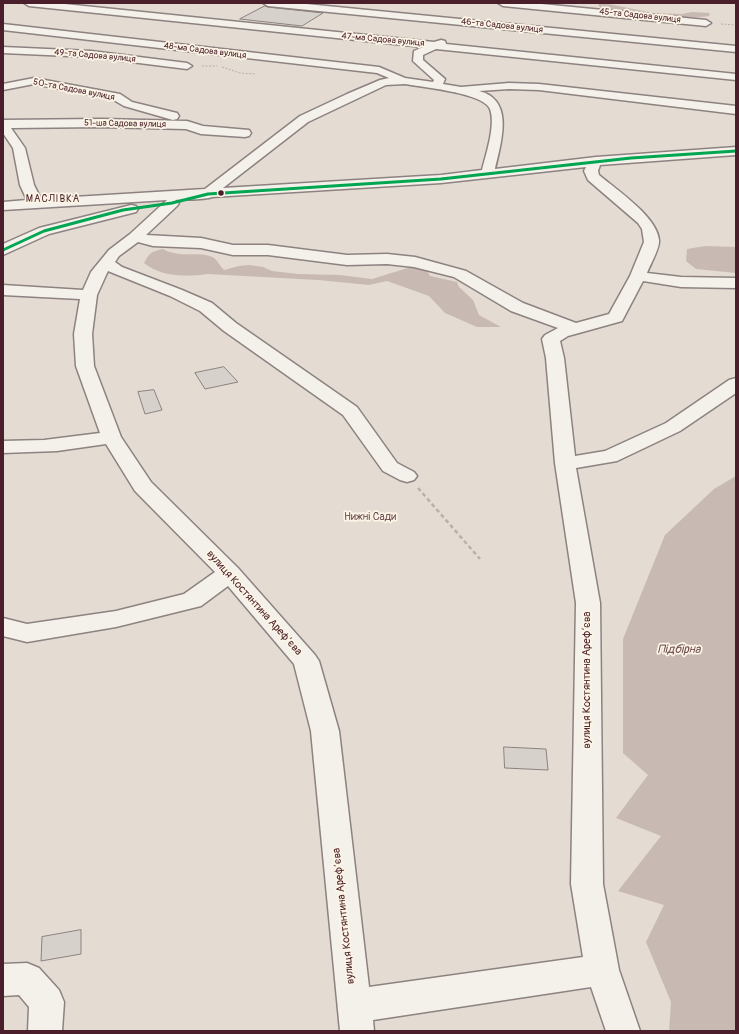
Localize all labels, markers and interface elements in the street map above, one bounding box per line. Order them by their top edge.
street label: 45-та Садова вулиця [599,6,681,26]
street label: 46-та Садова вулиця [460,16,544,36]
street label: 47-ма Садова вулиця [341,31,425,49]
street label: 48-ма Садова вулиця [163,41,247,61]
street label: 49-та Садова вулиця [54,47,136,65]
street label: 50-та Садова вулиця [32,77,116,103]
street label: 51-ша Садова вулиця [84,118,166,130]
unlabelled marker [216,188,226,198]
district label: МАСЛІВКА [26,193,80,205]
park label: Нижні Сади [344,510,396,524]
street label: вулиця Костянтина Арефʼєва [203,548,305,658]
street label: вулиця Костянтина Арефʼєва [580,612,594,748]
water label: Підбірна [658,643,700,657]
street label: вулиця Костянтина Арефʼєва [330,847,358,985]

